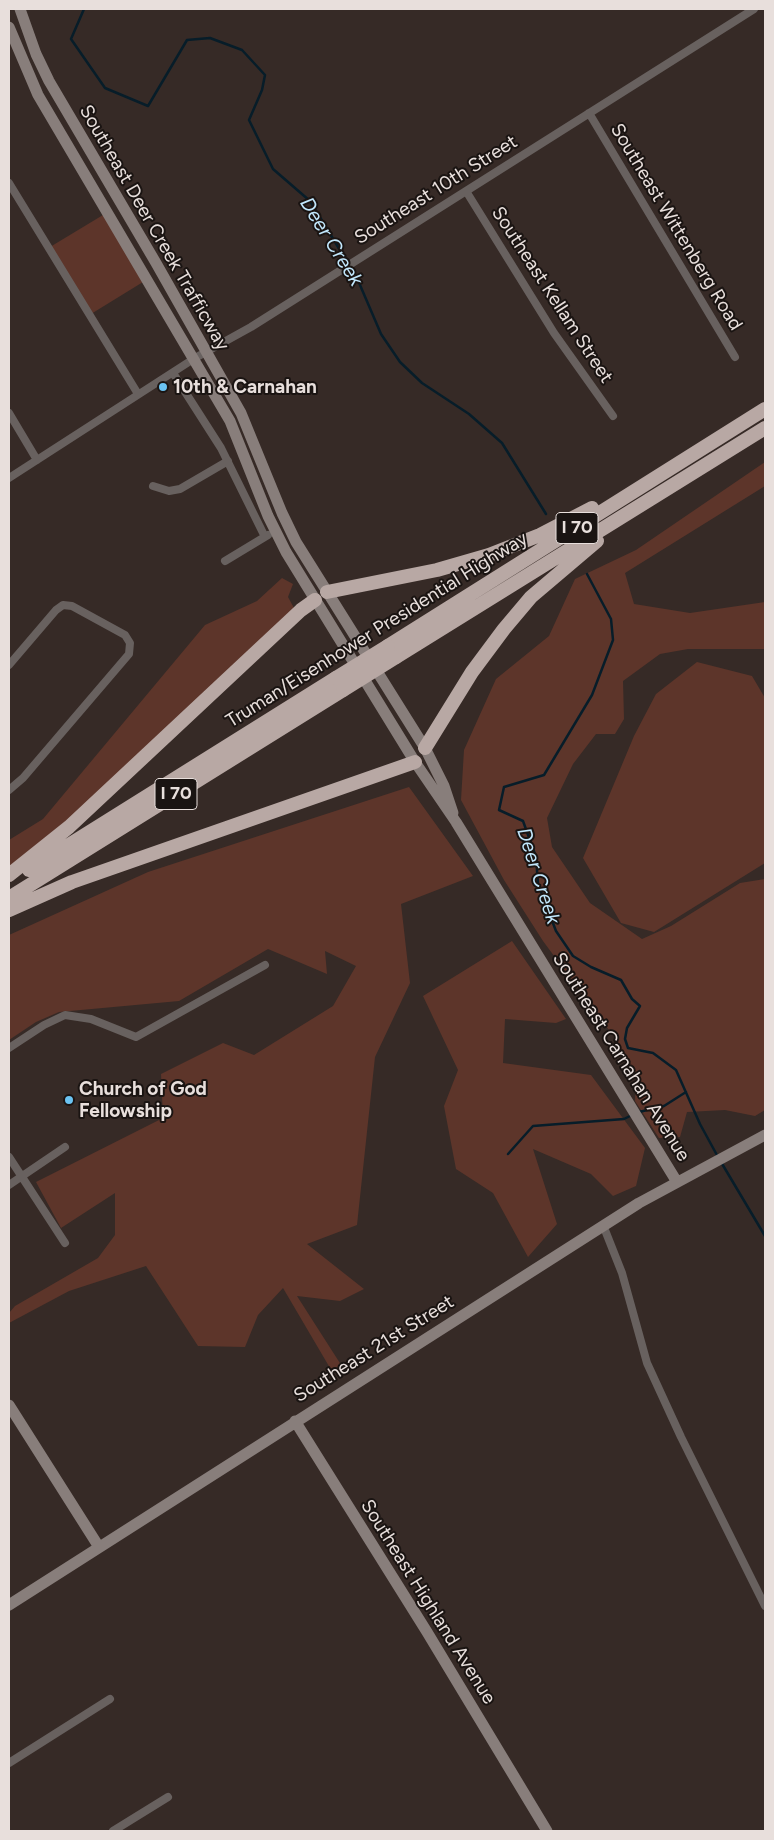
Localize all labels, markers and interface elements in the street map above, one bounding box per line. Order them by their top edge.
street label: Southeast Deer Creek Trafficway [74,101,234,355]
street label: Southeast Wittenberg Road [605,119,747,335]
street label: Southeast 10th Street [350,131,522,249]
water label: Deer Creek [294,193,368,291]
street label: Southeast Kellam Street [486,202,618,388]
place label: 10th & Carnahan [173,376,317,398]
marker: 10th & Carnahan [157,381,169,393]
road number: I 70 [556,512,598,544]
street label: Truman/Eisenhower Presidential Highway [222,527,532,733]
road number: I 70 [155,779,197,810]
water label: Deer Creek [511,825,565,927]
street label: Southeast Carnahan Avenue [547,948,695,1166]
place label: Church of God Fellowship [79,1078,207,1122]
marker: Church of God Fellowship [63,1094,75,1106]
street label: Southeast 21st Street [290,1291,458,1407]
street label: Southeast Highland Avenue [356,1496,500,1708]

